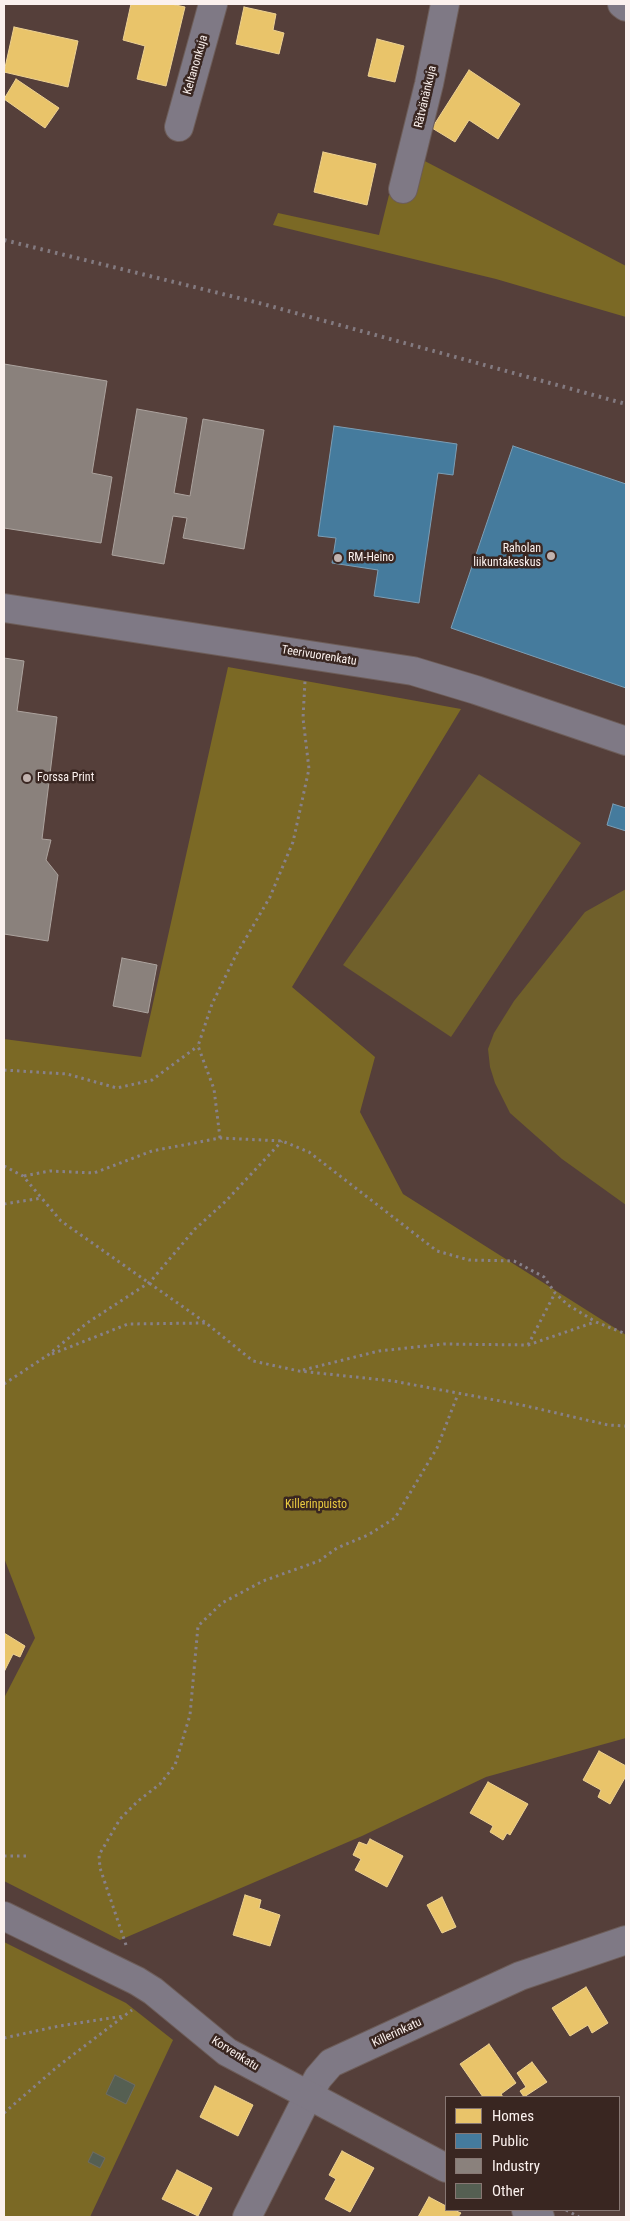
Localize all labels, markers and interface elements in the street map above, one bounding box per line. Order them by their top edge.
street label: Keltanonkuja [181,34,211,96]
street label: Rätvänänkuja [412,64,440,130]
place label: Raholan liikuntakeskus [473,542,541,570]
marker: Raholan liikuntakeskus [545,550,557,562]
place label: RM-Heino [348,551,394,565]
marker: RM-Heino [332,552,344,564]
street label: Teerivuorenkatu [280,643,358,669]
place label: Forssa Print [37,771,94,785]
marker: Forssa Print [21,772,33,784]
park label: Killerinpuisto [285,1498,347,1512]
street label: Killerinkatu [370,2015,424,2051]
street label: Korvenkatu [209,2034,261,2074]
legend [445,2096,620,2211]
text: Homes [492,2107,534,2125]
text: Public [492,2132,529,2150]
text: Industry [492,2157,540,2175]
text: Other [492,2182,524,2200]

